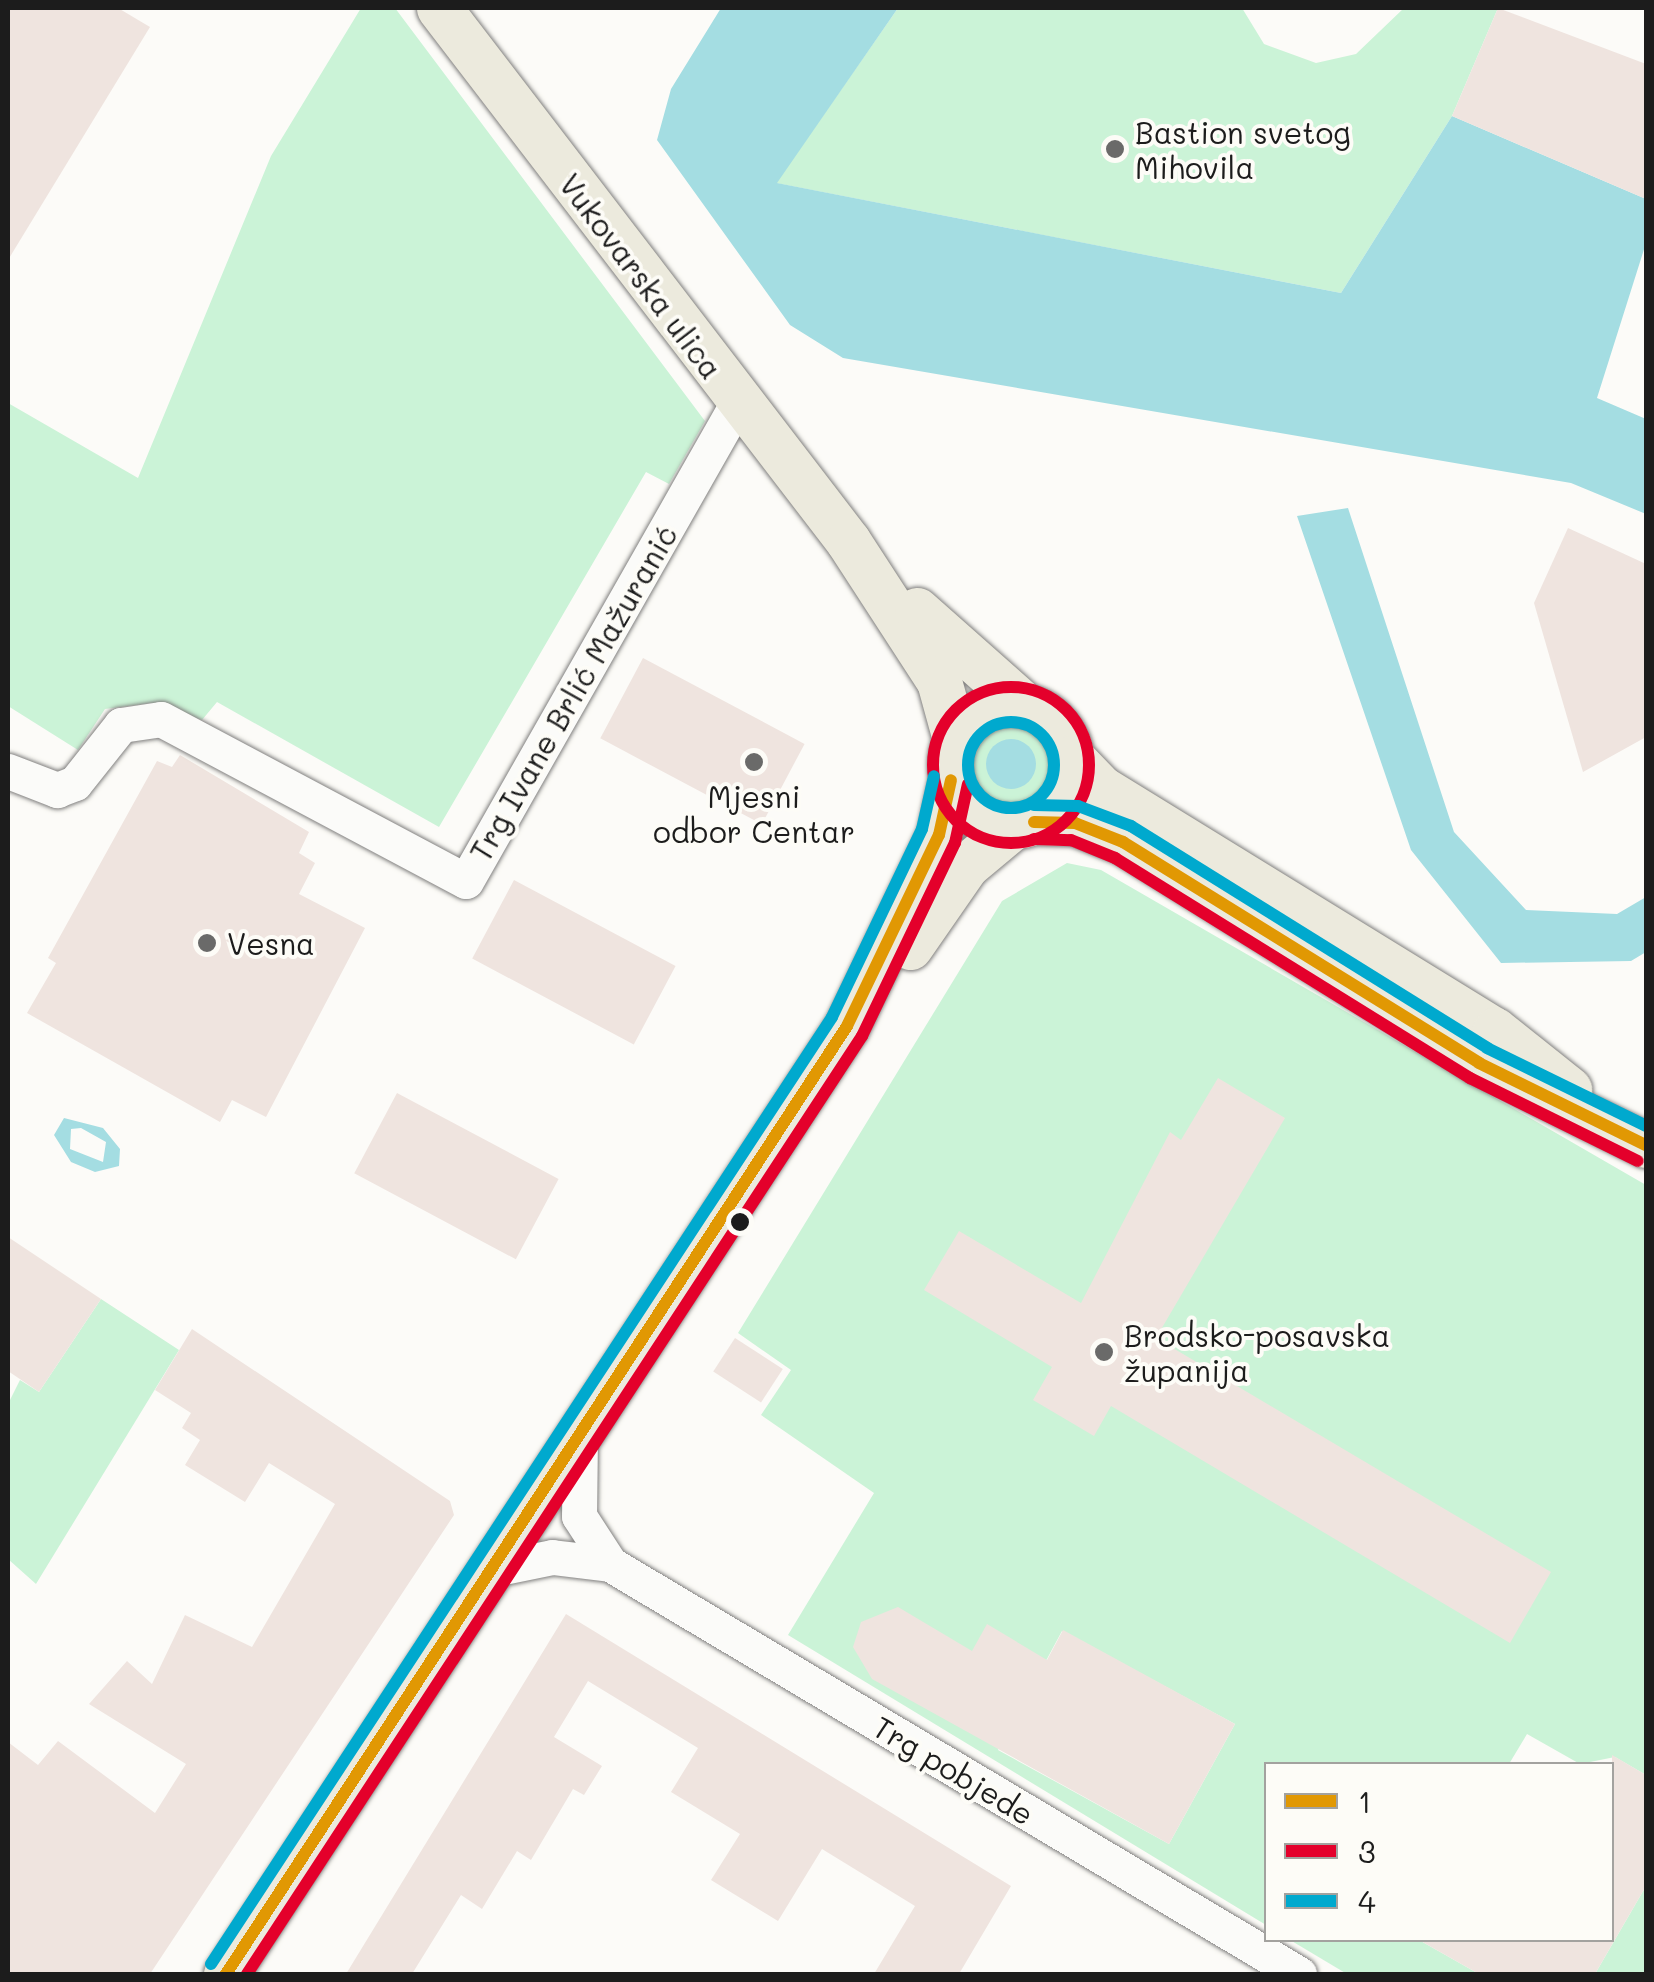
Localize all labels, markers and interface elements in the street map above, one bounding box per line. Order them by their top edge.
place label: Bastion svetog Mihovila [1135,114,1351,184]
marker: Bastion svetog Mihovila [1104,138,1126,160]
street label: Vukovarska ulica [552,166,730,386]
street label: Trg Ivane Brlić Mažuranić [462,519,684,867]
marker: Mjesni odbor Centar [743,751,765,773]
place label: Mjesni odbor Centar [653,778,855,848]
place label: Vesna [227,925,315,961]
marker: Vesna [196,932,218,954]
unlabelled marker [730,1212,750,1232]
place label: Brodsko-posavska županija [1124,1317,1390,1388]
marker: Brodsko-posavska županija [1093,1341,1115,1363]
street label: Trg pobjede [867,1708,1041,1832]
legend [1264,1762,1614,1942]
text: 1 [1358,1781,1371,1821]
text: 3 [1358,1831,1376,1871]
text: 4 [1358,1881,1376,1921]

